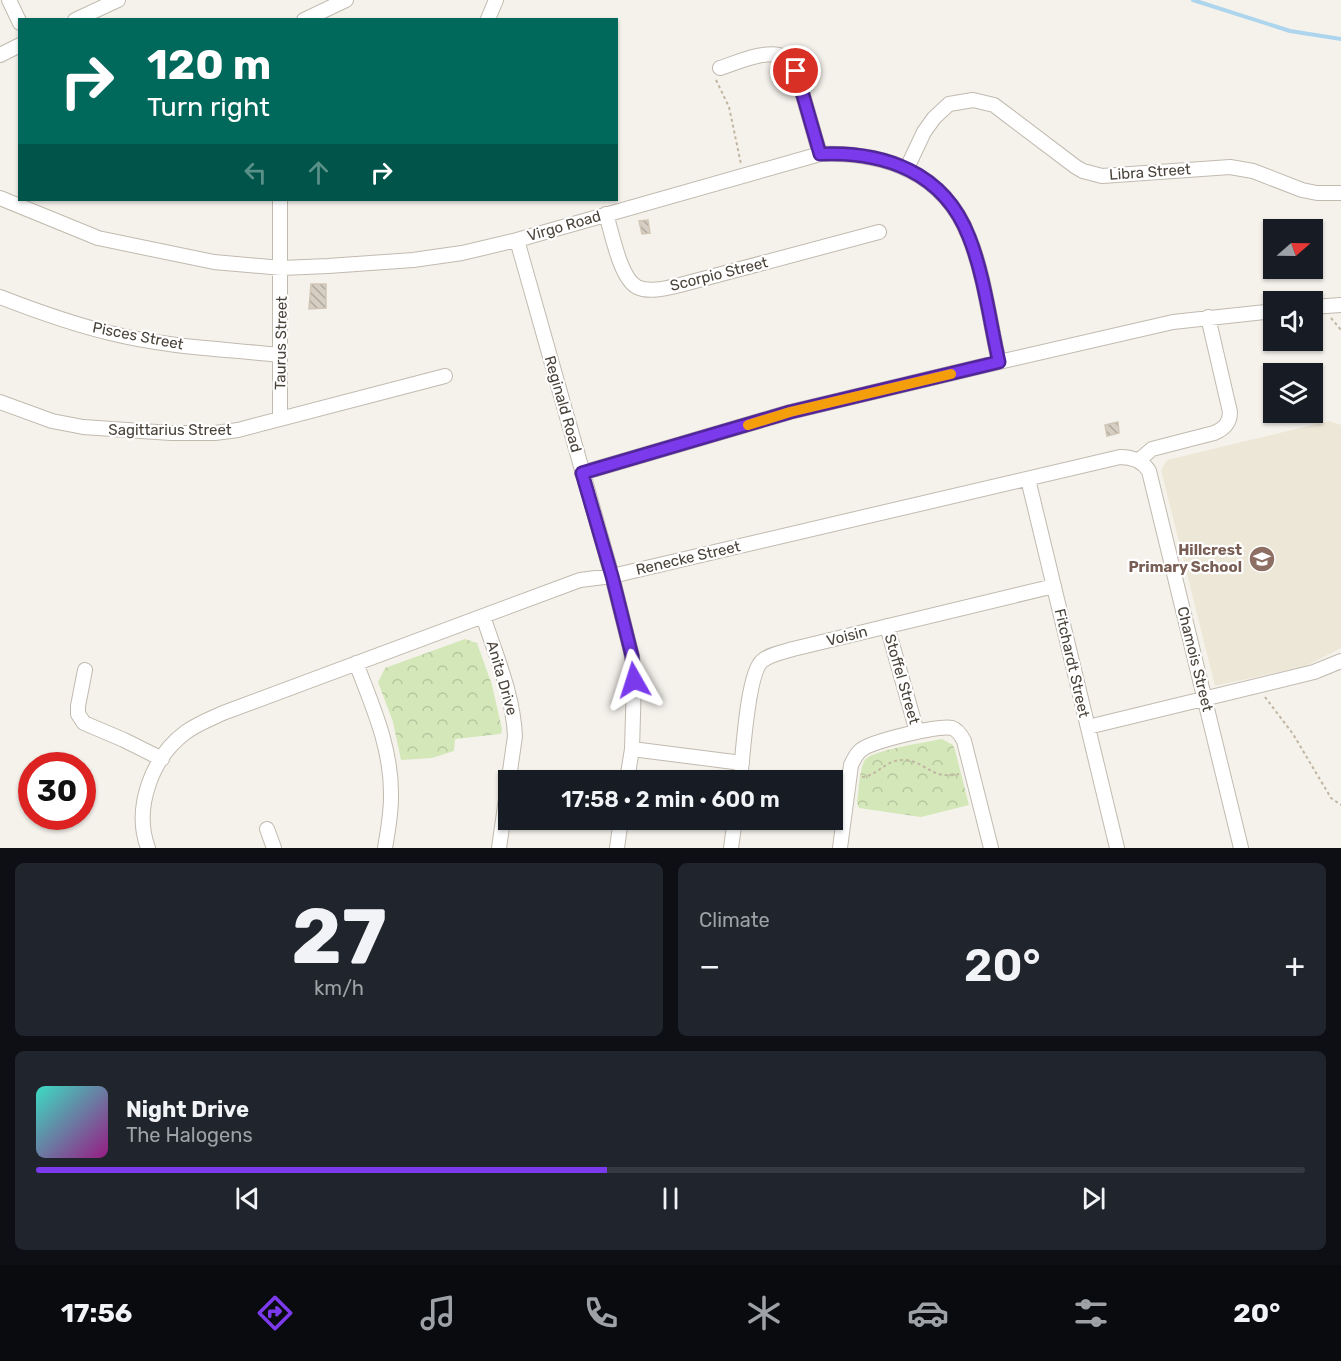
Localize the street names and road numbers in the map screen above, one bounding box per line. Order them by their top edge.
street label: Libra Street [1109,160,1192,184]
street label: Virgo Road [525,207,603,245]
street label: Scorpio Street [668,253,770,295]
street label: Taurus Street [271,296,291,390]
street label: Pisces Street [91,318,185,354]
street label: Reginald Road [541,354,585,454]
street label: Sagittarius Street [108,421,232,439]
street label: Renecke Street [634,537,742,579]
street label: Chamois Street [1173,605,1217,714]
street label: Fitchardt Street [1051,607,1093,719]
street label: Voisin [825,622,869,650]
street label: Stoffel Street [881,632,924,726]
street label: Anita Drive [483,639,521,717]

